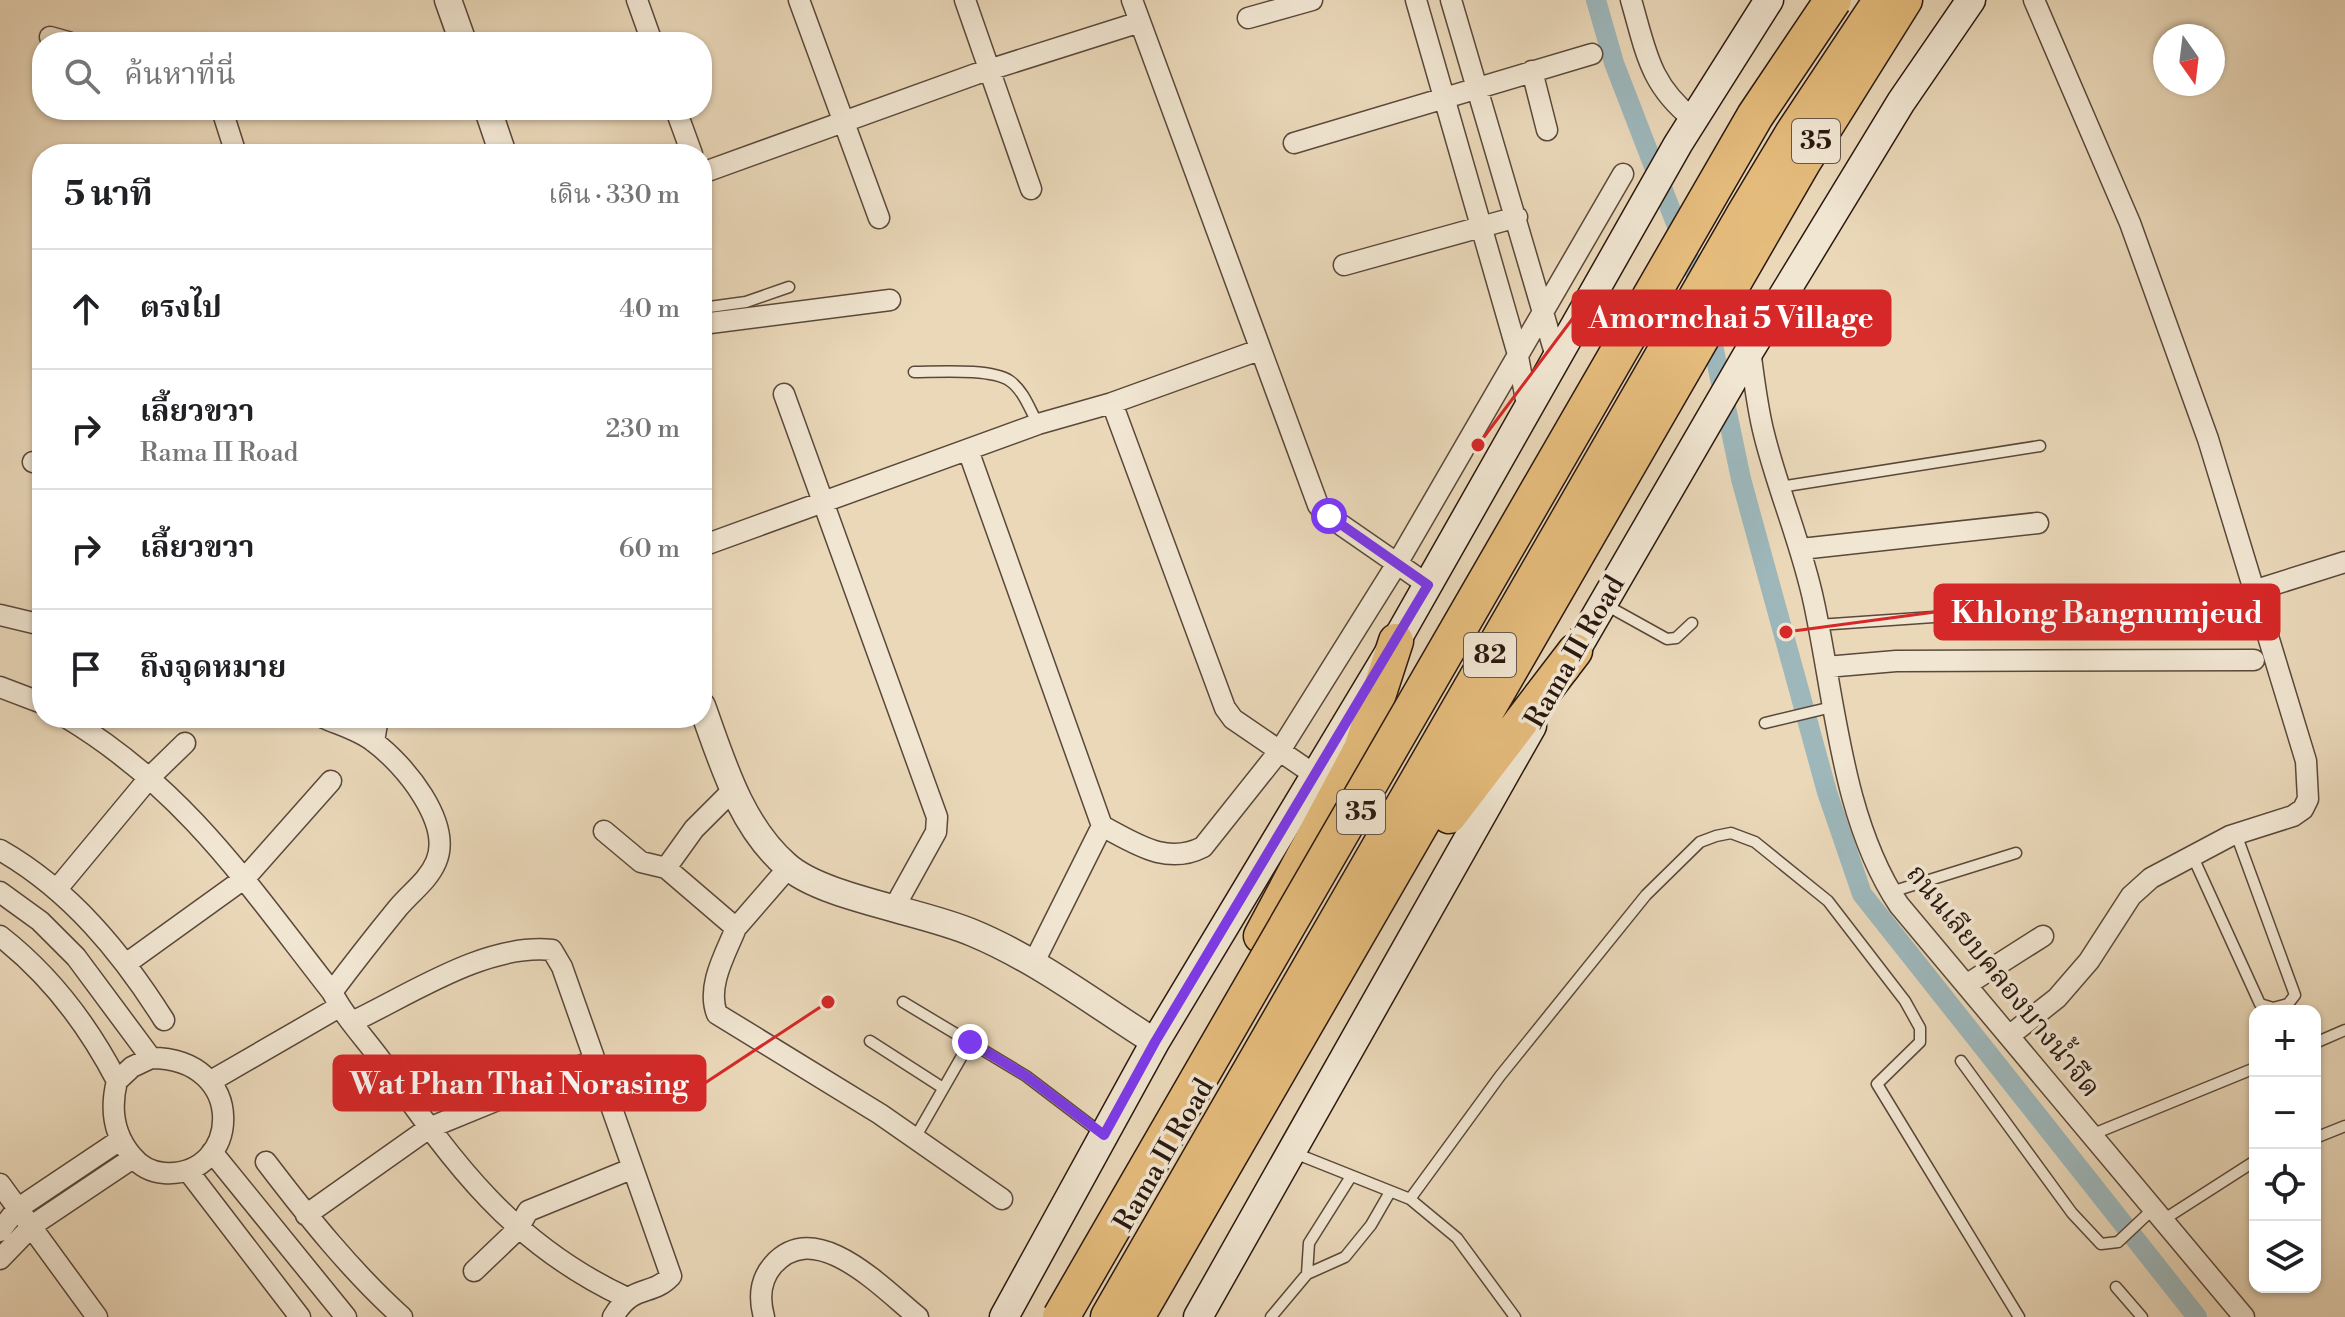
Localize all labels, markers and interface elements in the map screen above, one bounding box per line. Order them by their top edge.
north arrow [2153,24,2225,96]
search box [32,32,712,120]
icon: search [60,54,104,98]
text: ค้นหาที่นี่ [124,56,236,94]
road number: 35 [1792,119,1840,163]
text: 5 นาที [64,174,153,216]
text: เดิน · 330 m [548,179,680,211]
icon: ahead [64,287,108,331]
text: ตรงไป [140,289,222,327]
callout: Amornchai 5 Village [1573,291,1890,345]
text: 40 m [619,293,680,325]
text: Amornchai 5 Village [1587,300,1874,338]
text: เลี้ยวขวา [140,393,254,431]
icon: right [64,407,108,451]
text: 230 m [605,413,680,445]
text: Rama II Road [140,437,298,469]
route start [1311,498,1347,534]
icon: right [64,527,108,571]
text: เลี้ยวขวา [140,529,254,567]
text: 60 m [619,533,680,565]
street label: Rama II Road [1517,569,1633,735]
callout: Khlong Bangnumjeud [1935,585,2279,639]
text: Khlong Bangnumjeud [1951,595,2263,633]
road number: 82 [1464,633,1516,677]
icon: arrive [64,647,108,691]
text: ถึงจุดหมาย [140,649,286,687]
road number: 35 [1337,790,1385,834]
street label: ถนนเลียบคลองบางน้ำจืด [1898,855,2111,1105]
map controls [2249,1005,2321,1293]
button: + [2249,1005,2321,1077]
route end [952,1024,988,1060]
callout: Wat Phan Thai Norasing [334,1056,705,1110]
text: Wat Phan Thai Norasing [348,1066,690,1104]
street label: Rama II Road [1106,1072,1222,1238]
button: − [2249,1077,2321,1149]
button: locate [2249,1149,2321,1221]
button: layers [2249,1221,2321,1293]

